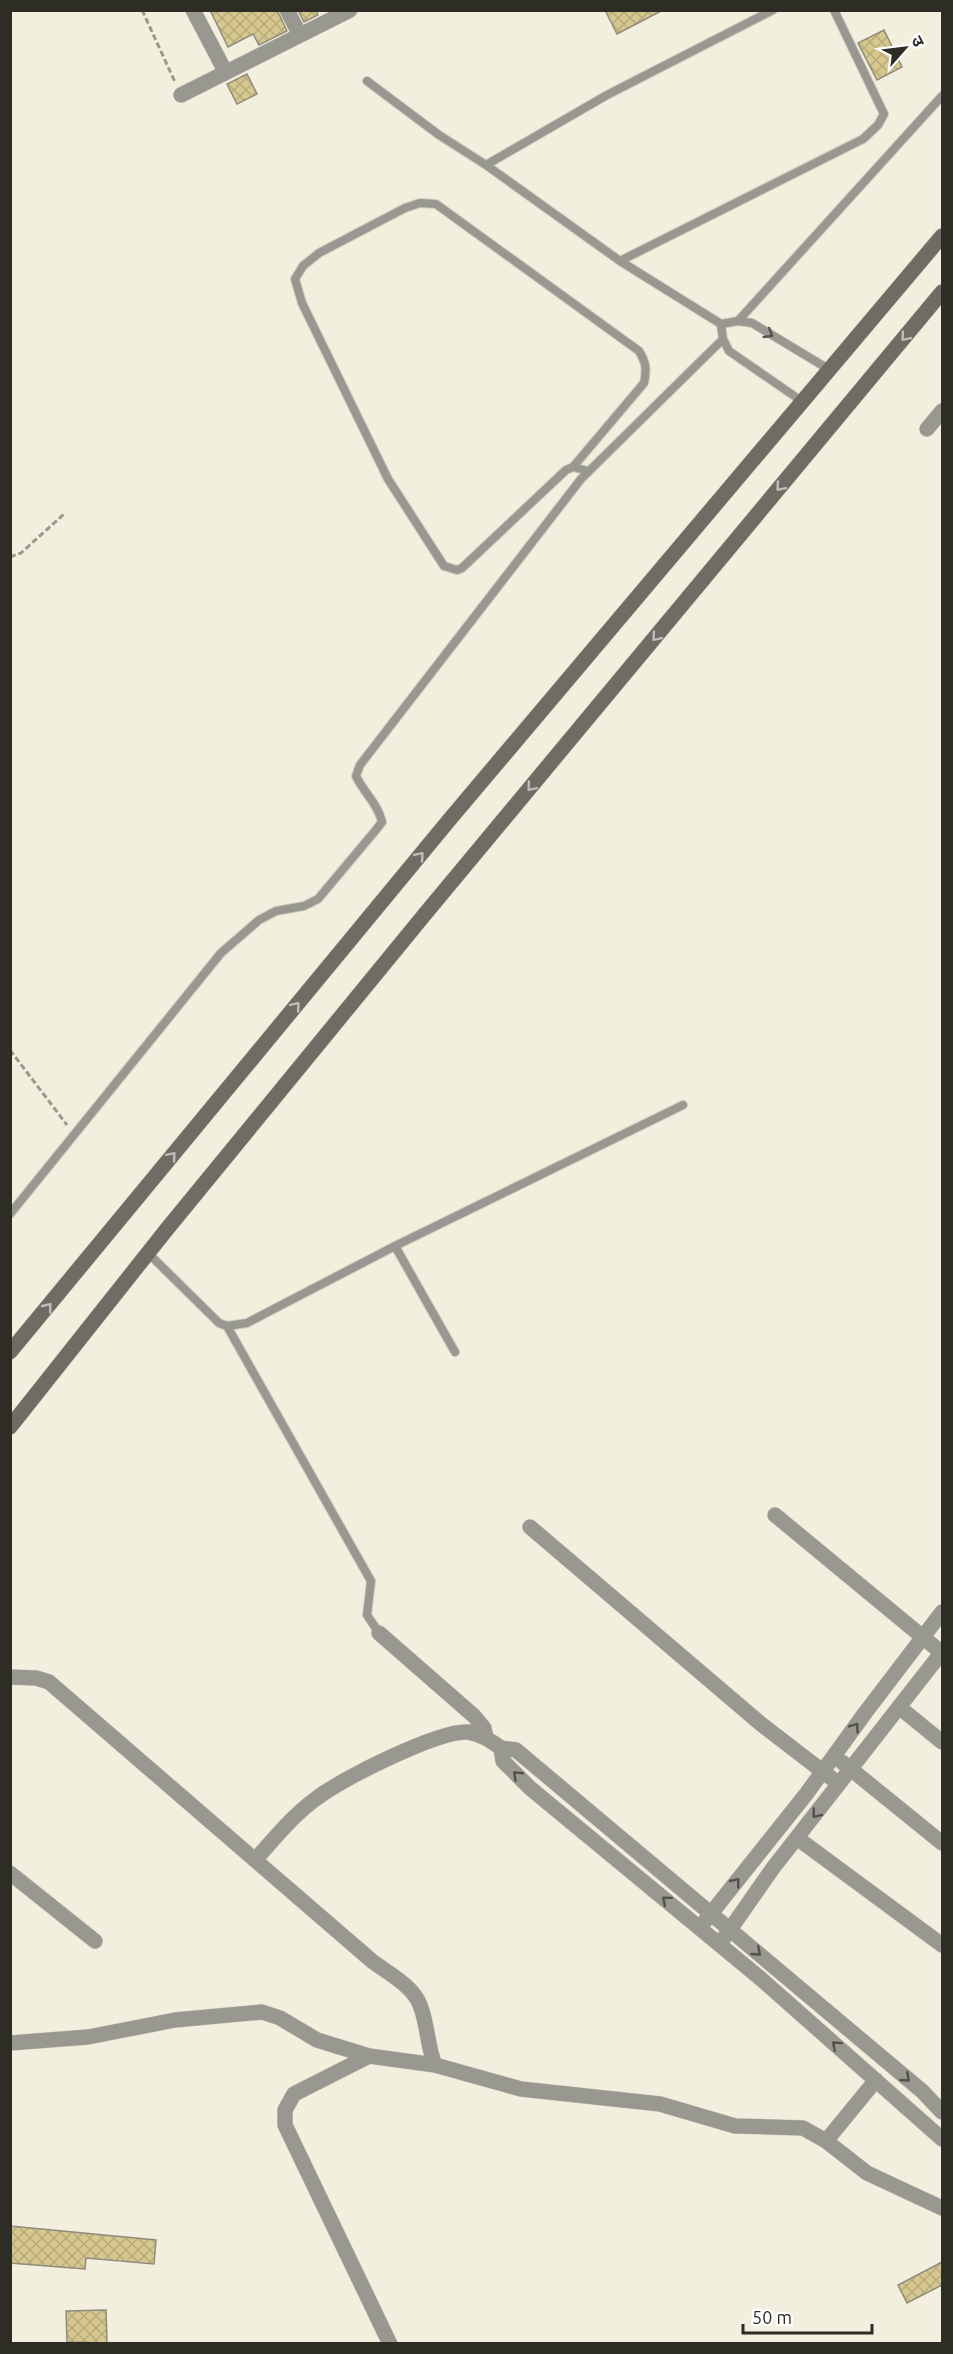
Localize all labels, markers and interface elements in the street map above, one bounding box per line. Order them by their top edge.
north arrow [875,18,935,78]
text: उ [908,33,929,50]
one-way arrow [763,326,773,338]
one-way arrow [901,330,912,341]
one-way arrow [777,480,788,491]
one-way arrow [652,630,663,641]
one-way arrow [528,780,539,791]
one-way arrow [413,852,424,863]
one-way arrow [289,1002,300,1013]
one-way arrow [164,1152,175,1163]
one-way arrow [40,1302,51,1313]
one-way arrow [847,1723,858,1734]
one-way arrow [513,1772,524,1783]
one-way arrow [812,1807,823,1818]
one-way arrow [729,1878,740,1889]
one-way arrow [662,1897,673,1908]
one-way arrow [750,1945,761,1956]
one-way arrow [832,2041,843,2052]
one-way arrow [899,2071,910,2082]
scale bar [743,2297,872,2335]
text: 50 m [752,2307,792,2327]

